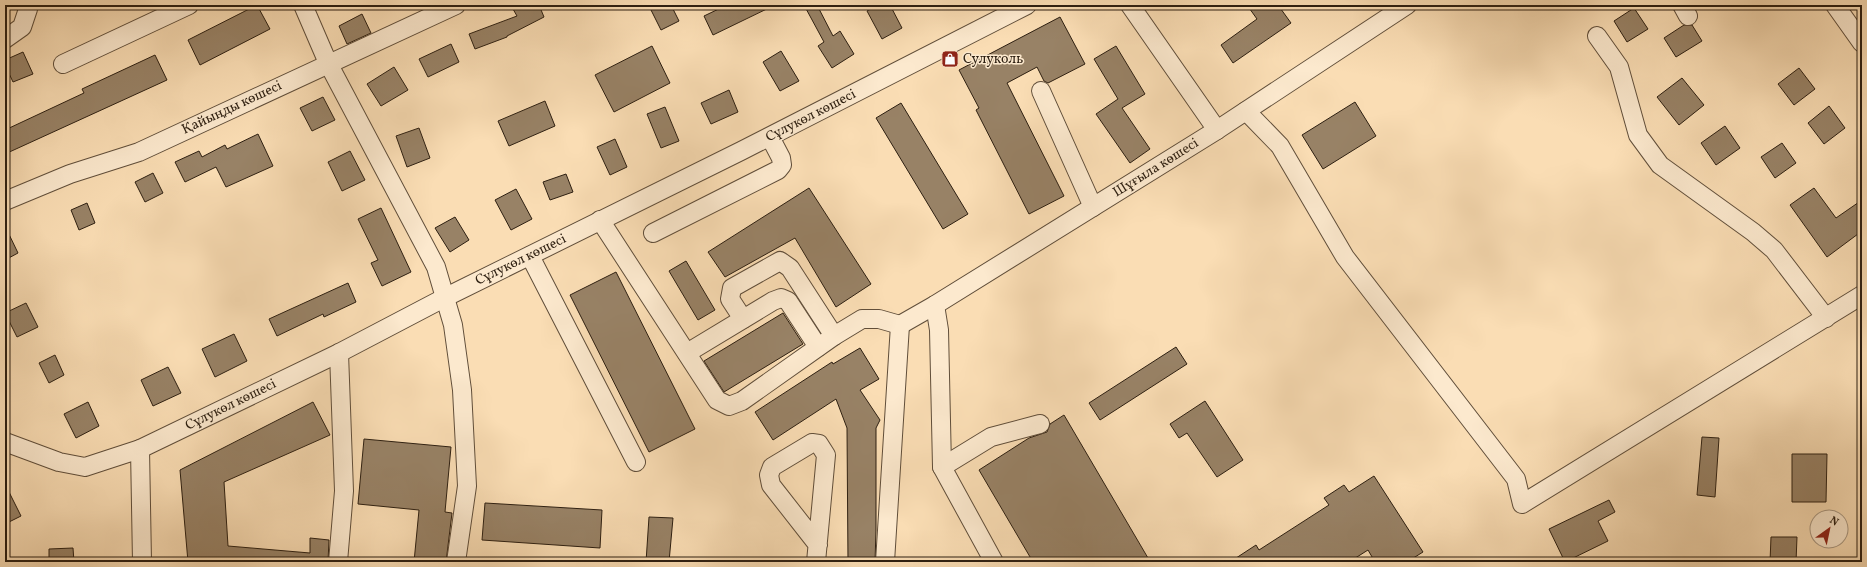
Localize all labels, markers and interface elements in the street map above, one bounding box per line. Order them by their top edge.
shop icon: Сулуколь [940,49,960,69]
place label: Сулуколь [963,50,1023,69]
street label: Қайыңды көшесі [179,76,285,140]
street label: Сұлукөл көшесі [762,85,860,147]
street label: Шұғыла көшесі [1109,134,1203,202]
street label: Сұлукөл көшесі [472,230,570,290]
street label: Сұлукөл көшесі [182,375,280,435]
north arrow [1809,509,1849,549]
text: N [1826,513,1841,530]

